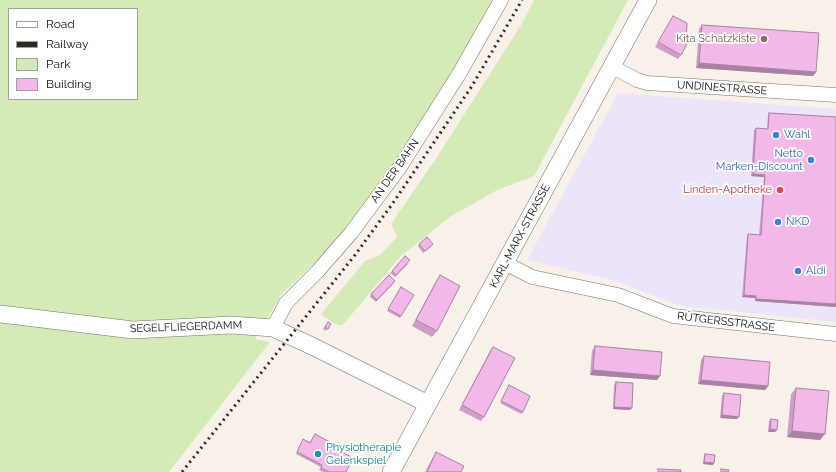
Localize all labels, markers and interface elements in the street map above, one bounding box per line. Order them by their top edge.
legend [8,8,138,100]
text: Road [46,17,75,31]
place label: Kita Schatzkiste [676,32,756,46]
marker: Kita Schatzkiste [759,34,769,44]
text: Railway [46,37,88,51]
text: Park [46,57,71,71]
text: Building [46,77,92,91]
street label: UNDINESTRASSE [676,78,768,98]
place label: Wahl [784,128,810,142]
marker: Wahl [771,130,781,140]
street label: AN DER BAHN [368,137,422,205]
place label: Netto Marken-Discount [716,147,803,173]
marker: Netto Marken-Discount [806,155,816,165]
street label: KARL-MARX-STRASSE [487,182,553,290]
place label: Linden-Apotheke [683,183,772,197]
marker: Linden-Apotheke [775,185,785,195]
place label: NKD [786,215,809,229]
marker: NKD [773,217,783,227]
place label: Aldi [806,264,826,278]
marker: Aldi [793,266,803,276]
street label: RÜTGERSSTRASSE [676,309,776,335]
street label: SEGELFLIEGERDAMM [130,318,242,336]
place label: Physiotherapie Gelenkspiel [326,441,401,467]
marker: Physiotherapie Gelenkspiel [313,449,323,459]

